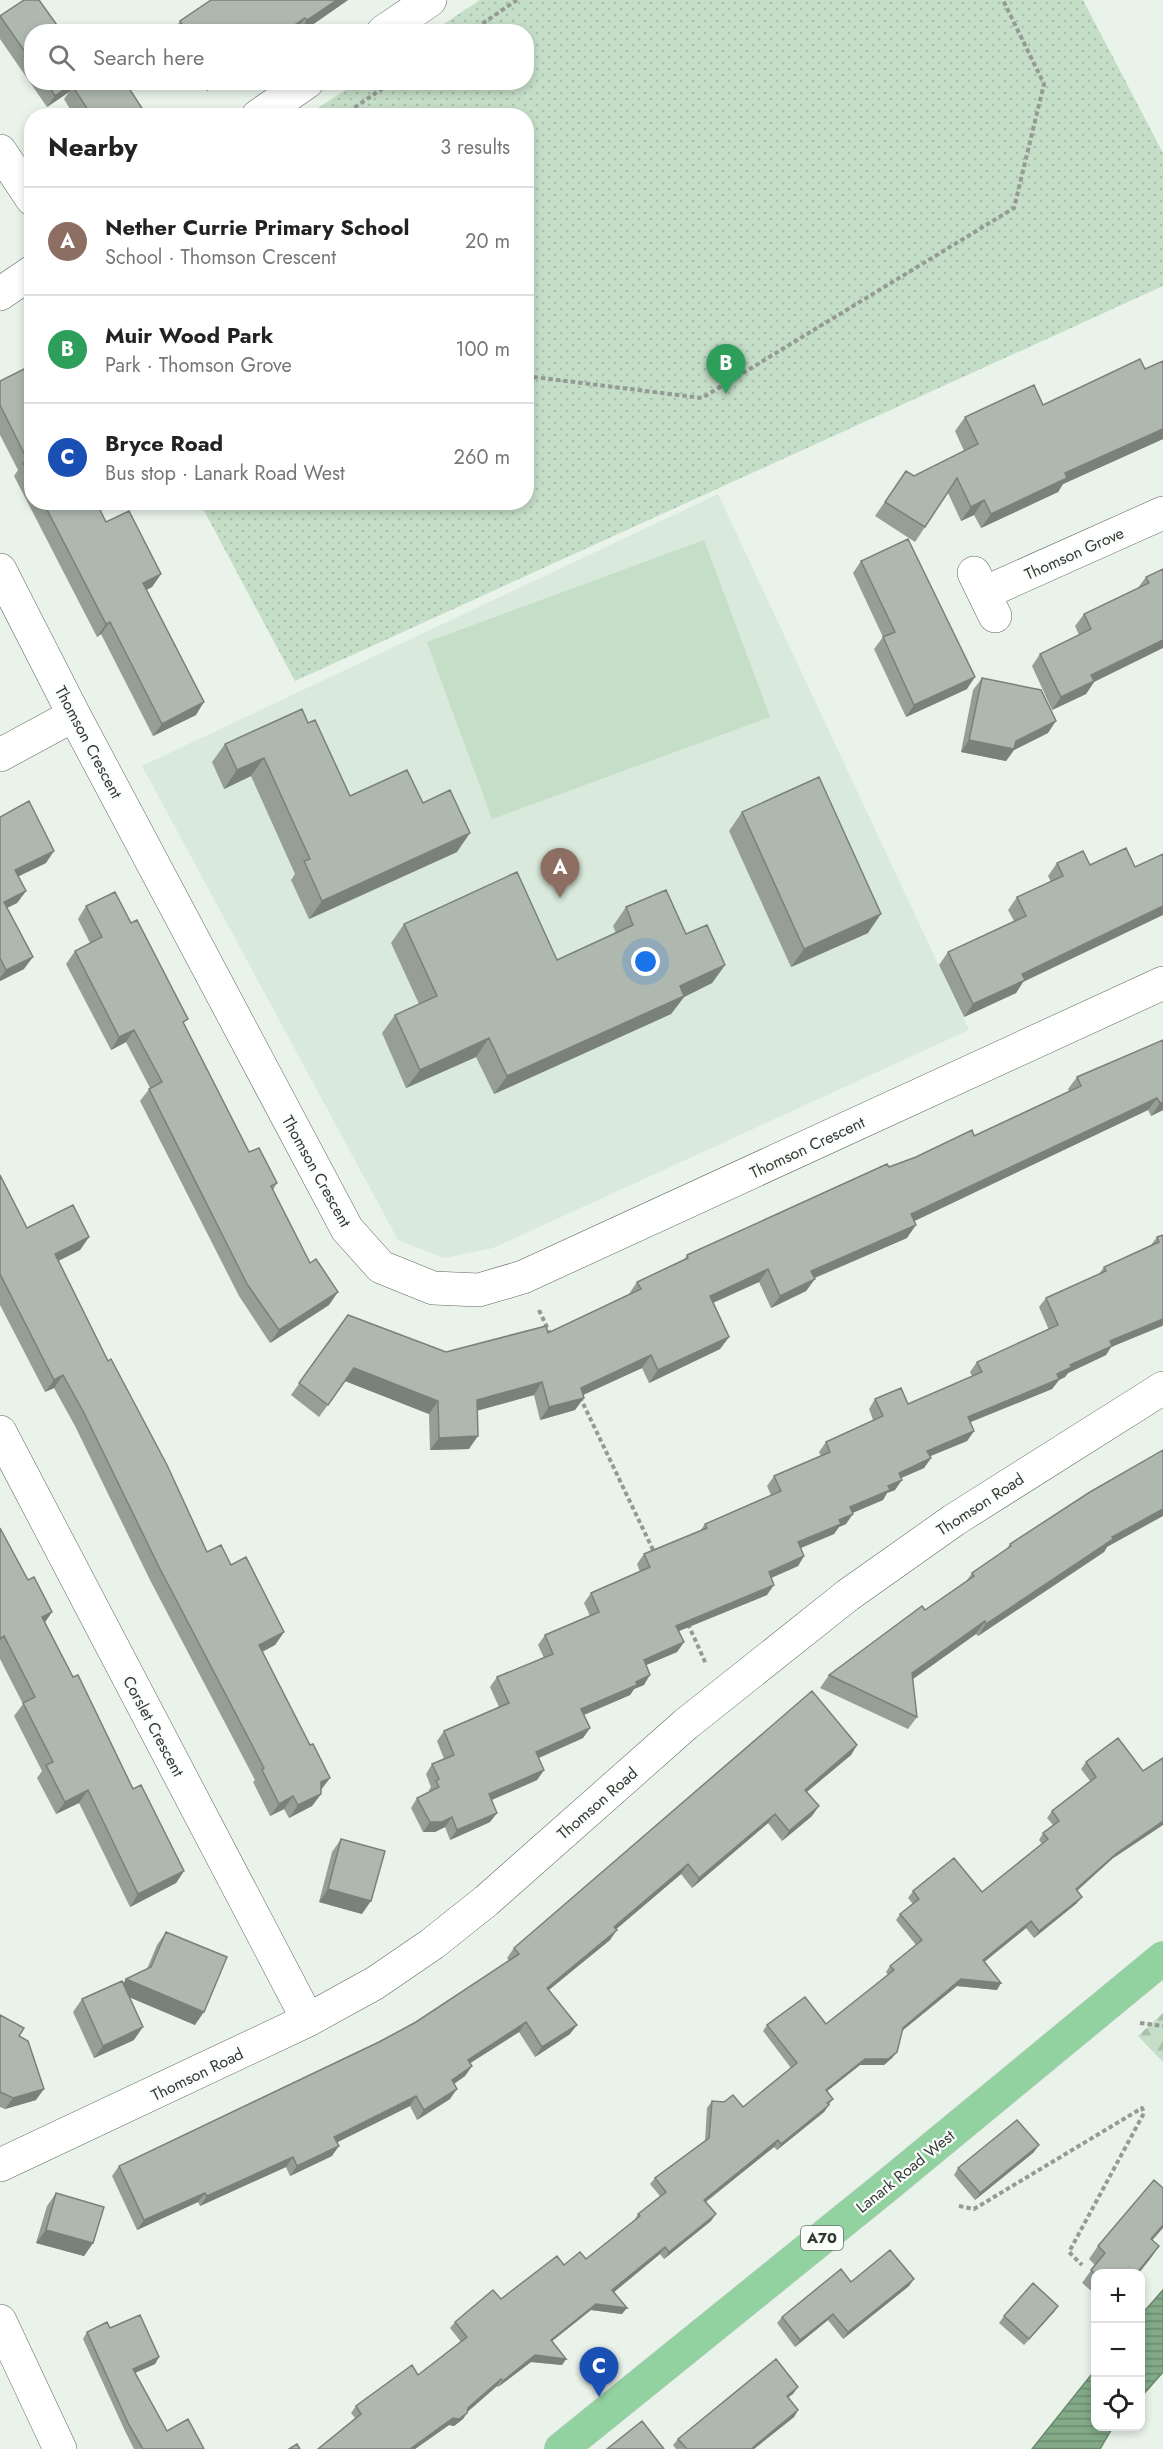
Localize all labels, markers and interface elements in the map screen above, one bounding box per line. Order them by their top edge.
search box [24,24,534,90]
icon: search [45,41,78,74]
text: Search here [93,41,204,73]
text: Nearby [48,128,137,166]
text: 3 results [440,133,510,162]
text: Nether Currie Primary School [105,211,409,243]
text: A [60,227,75,256]
text: 20 m [465,227,510,256]
text: School · Thomson Crescent [105,243,336,272]
text: Muir Wood Park [105,319,273,351]
text: B [61,335,74,364]
text: 100 m [455,335,510,364]
pin: B [706,344,746,394]
text: Park · Thomson Grove [105,351,292,380]
text: Bryce Road [105,427,223,459]
text: C [60,443,75,472]
text: 260 m [454,443,510,472]
text: Bus stop · Lanark Road West [105,459,345,488]
street label: Thomson Grove [1021,521,1128,586]
street label: Thomson Crescent [49,682,128,803]
pin: A [540,848,580,898]
your location [631,947,660,976]
street label: Thomson Crescent [276,1111,357,1231]
street label: Thomson Crescent [746,1111,869,1184]
street label: Thomson Road [932,1468,1028,1541]
street label: Corslet Crescent [117,1672,190,1781]
street label: Thomson Road [552,1762,643,1845]
street label: Thomson Road [147,2042,247,2107]
street label: Lanark Road West [851,2124,960,2218]
road number: A70 [801,2226,843,2250]
map controls [1091,2269,1145,2431]
button: + [1091,2269,1145,2323]
button: − [1091,2323,1145,2377]
pin: C [580,2348,618,2397]
button: locate [1091,2377,1145,2431]

